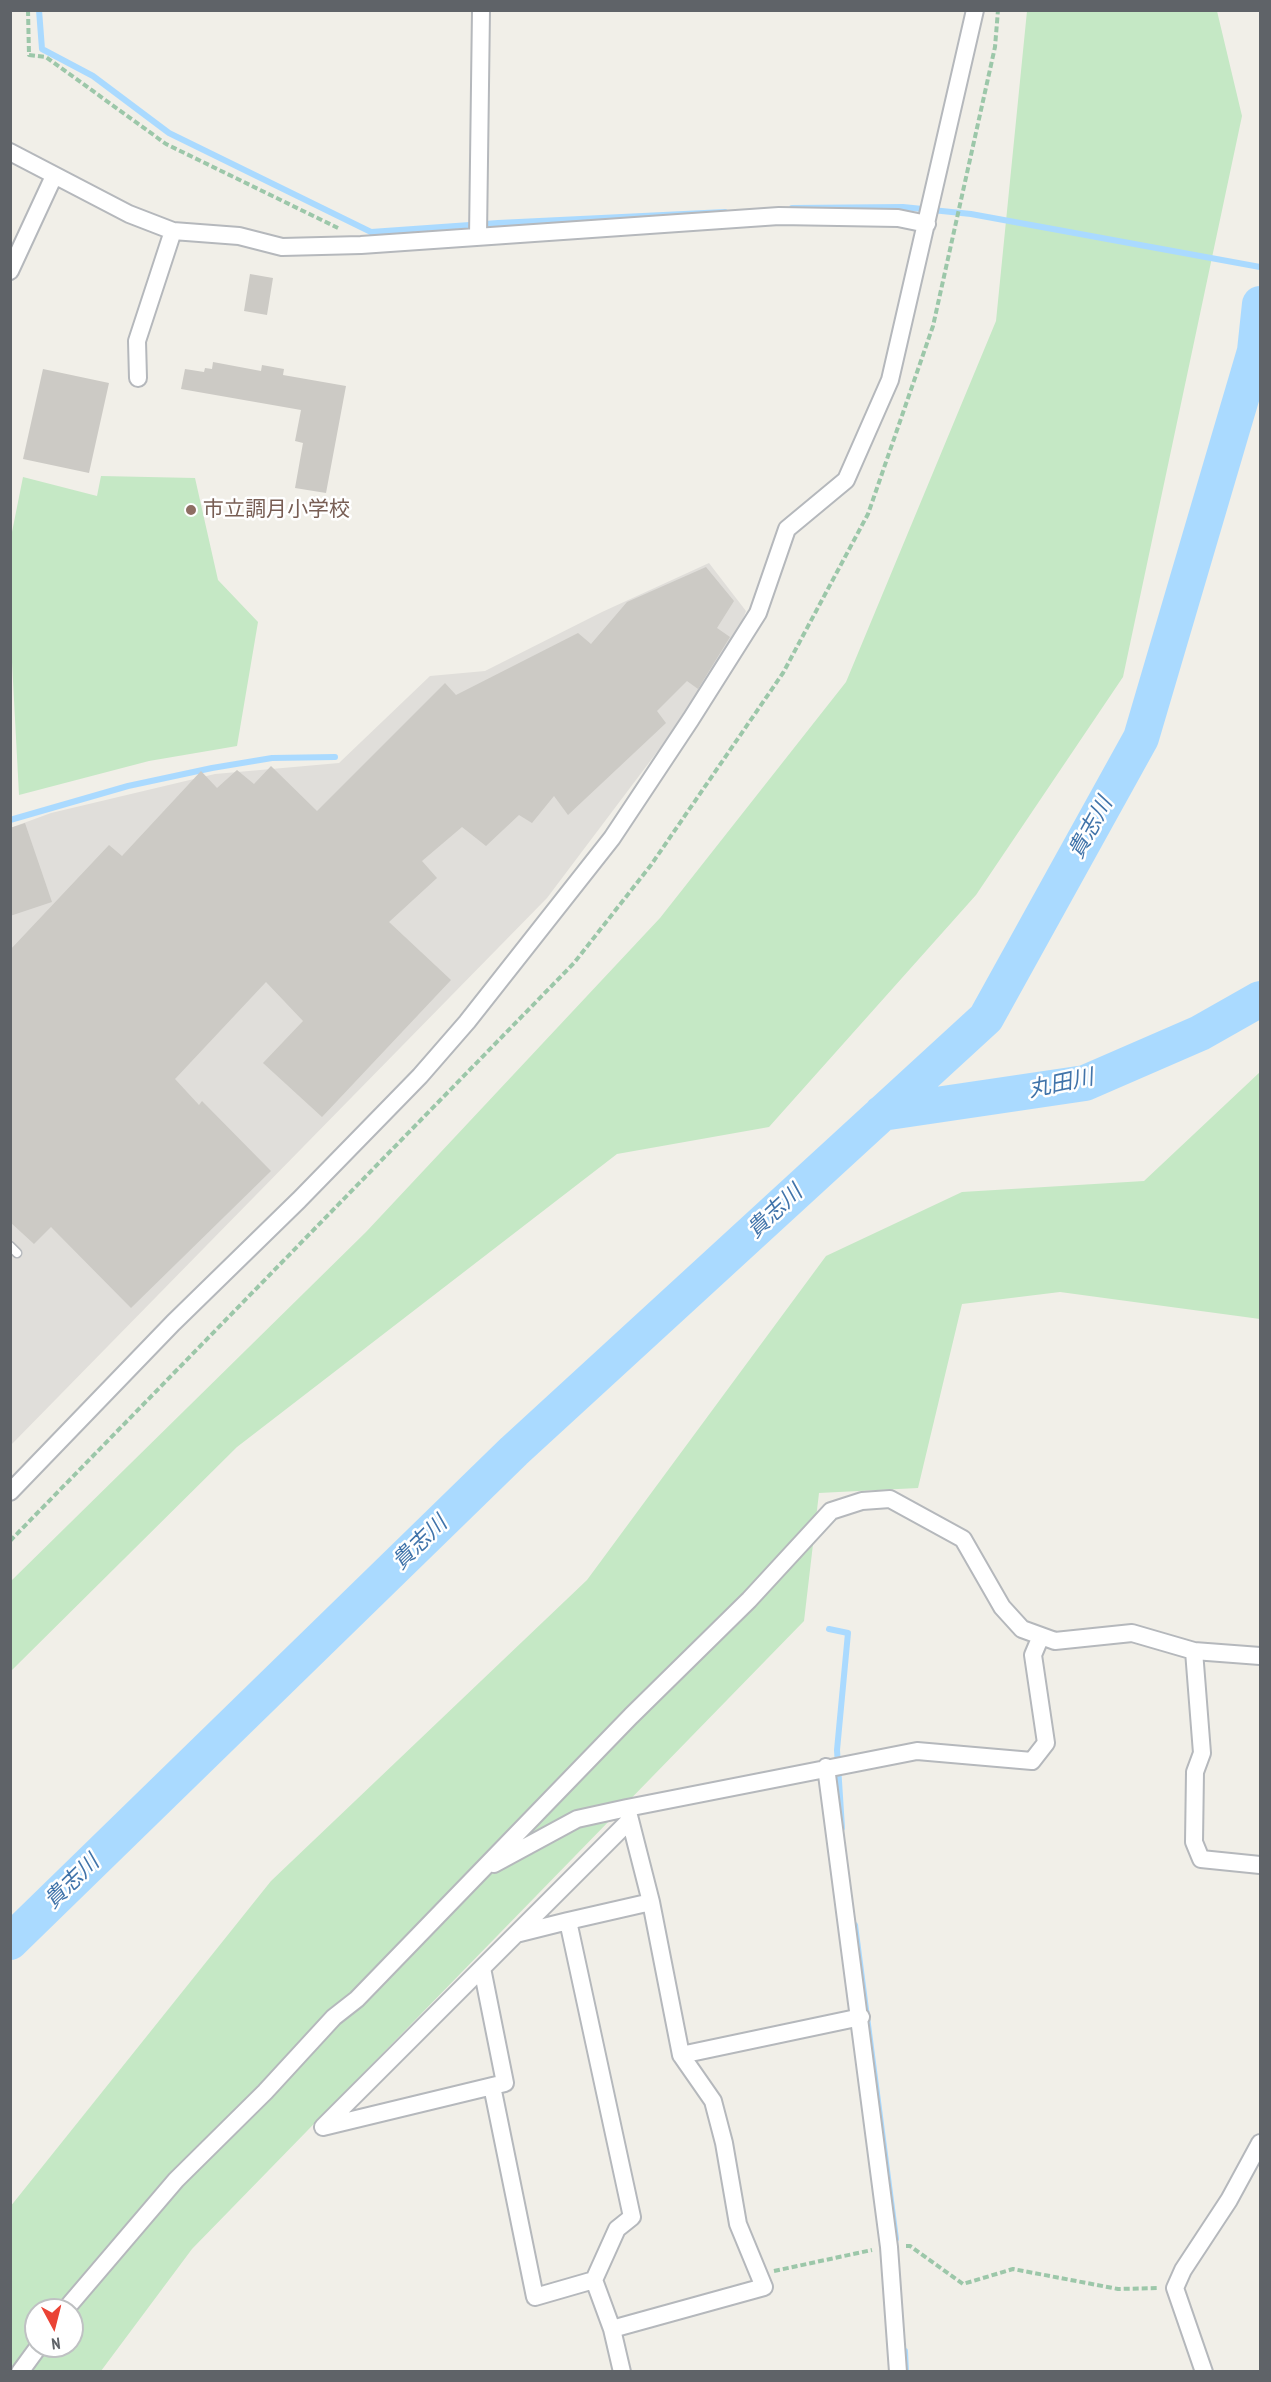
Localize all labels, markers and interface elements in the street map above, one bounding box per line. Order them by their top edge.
place label: 市立調月小学校 [203,497,350,523]
marker: 市立調月小学校 [184,503,198,517]
water label: 貴志川 [1063,793,1119,863]
water label: 丸田川 [1026,1064,1096,1104]
water label: 貴志川 [742,1180,808,1244]
water label: 貴志川 [387,1511,453,1575]
water label: 貴志川 [39,1850,105,1914]
north arrow [24,2298,84,2358]
text: N [50,2333,61,2354]

